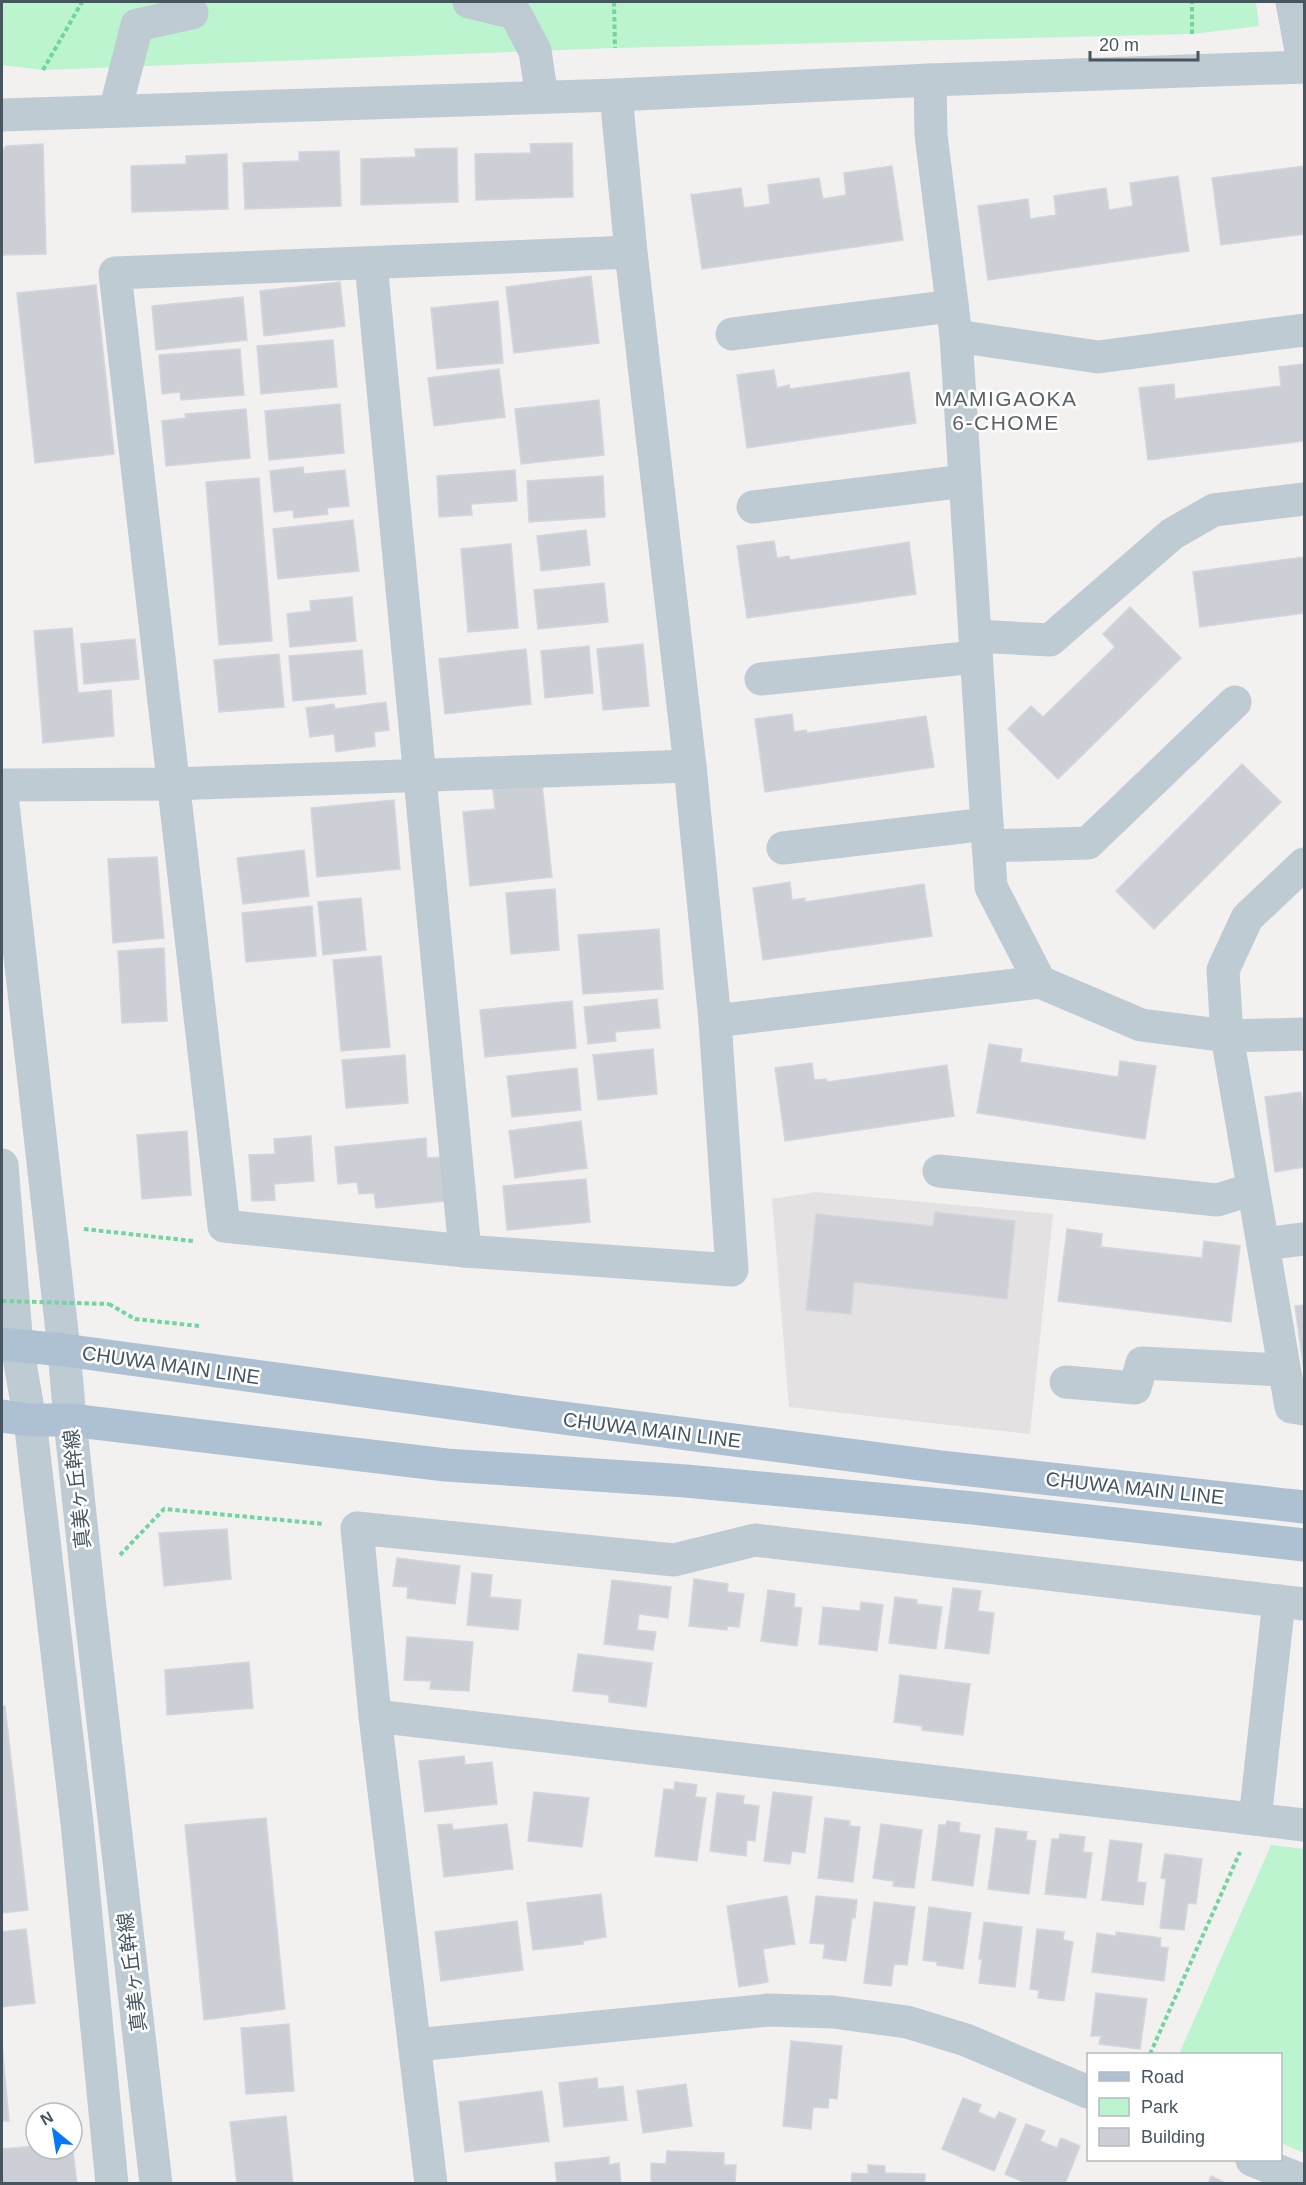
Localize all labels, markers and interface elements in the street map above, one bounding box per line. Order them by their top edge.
scale bar [1090,24,1198,62]
text: 20 m [1099,35,1139,55]
district label: MAMIGAOKA 6-CHOME [934,387,1078,434]
street label: CHUWA MAIN LINE [81,1342,261,1388]
street label: CHUWA MAIN LINE [562,1408,742,1452]
street label: 真美ヶ丘幹線 [60,1428,94,1550]
street label: CHUWA MAIN LINE [1045,1468,1225,1508]
street label: 真美ヶ丘幹線 [114,1911,150,2033]
legend [1087,2053,1282,2161]
text: Road [1141,2067,1184,2087]
text: Park [1141,2097,1179,2117]
north arrow [24,2101,84,2161]
text: N [37,2108,56,2129]
text: Building [1141,2127,1205,2147]

